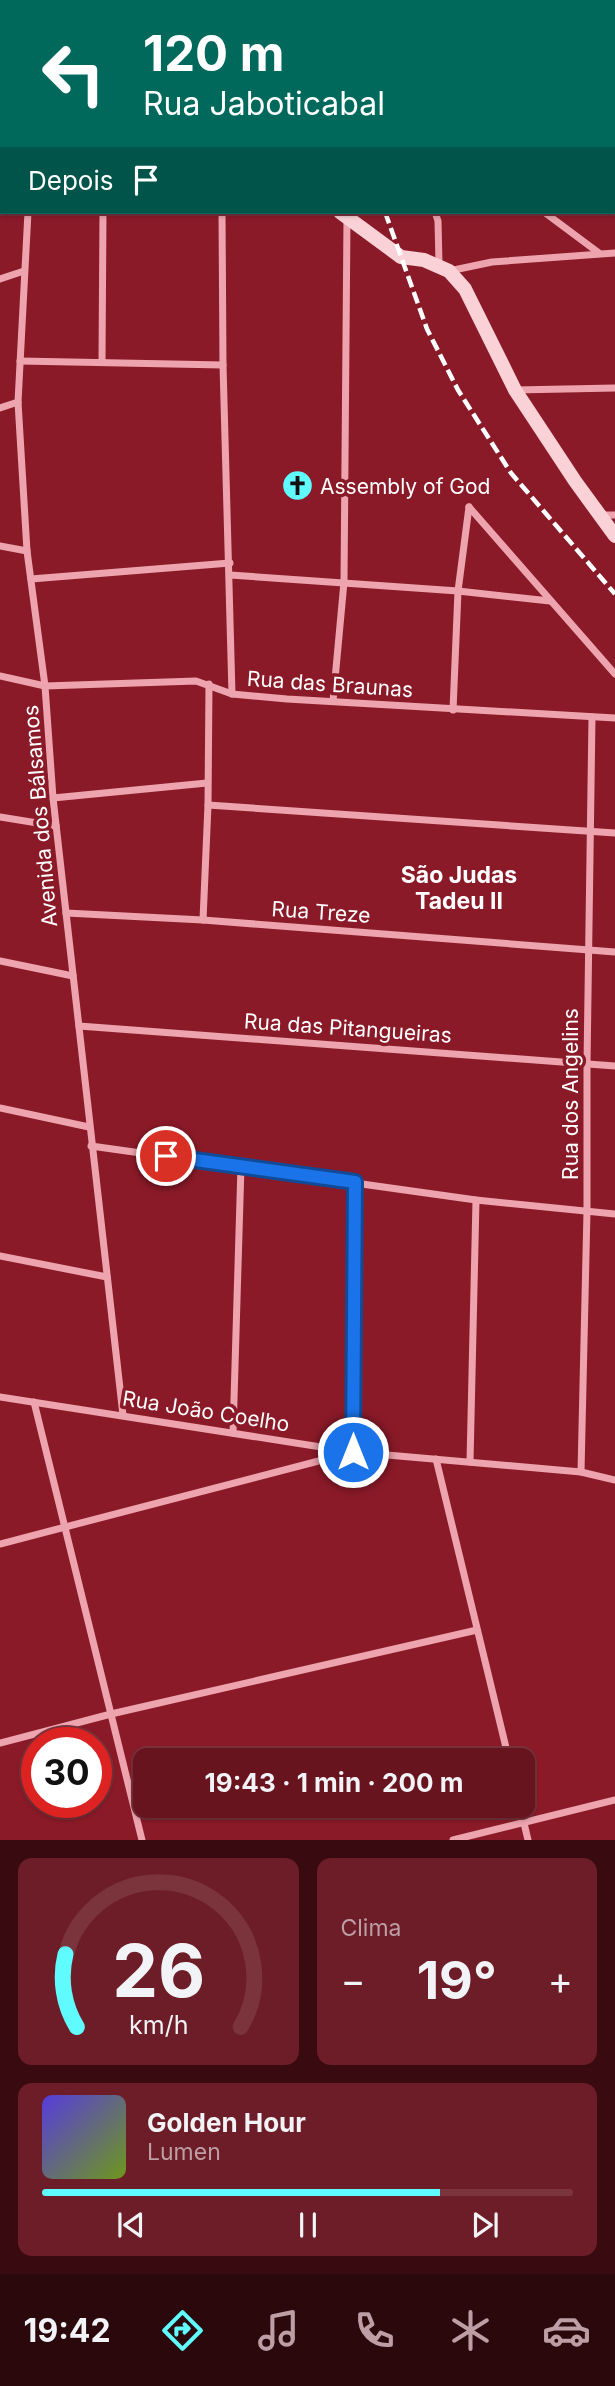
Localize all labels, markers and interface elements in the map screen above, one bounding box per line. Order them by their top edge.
text: 120 m [143,24,284,83]
icon: left [28,28,119,119]
text: Rua Jaboticabal [143,84,385,123]
icon: arrive [127,161,165,199]
text: Depois [28,165,113,196]
church icon: Assembly of God [280,469,314,503]
place label: Assembly of God [320,474,490,499]
street label: Rua das Braunas [246,666,414,702]
street label: Avenida dos Bálsamos [18,704,62,928]
district label: São Judas Tadeu II [401,861,517,915]
street label: Rua Treze [271,896,371,928]
street label: Rua das Pitangueiras [243,1008,453,1048]
street label: Rua dos Angelins [558,1008,583,1180]
pin [136,1126,196,1186]
icon: arrive [147,1137,185,1175]
street label: Rua João Coelho [121,1385,291,1437]
position arrow [316,1415,390,1489]
speed limit sign: 30 [21,1727,112,1818]
text: 19:43 · 1 min · 200 m [205,1767,463,1798]
text: Clima [341,1914,402,1942]
text: 26 [112,1927,205,2016]
text: 19° [417,1949,497,2012]
text: − [341,1957,366,2003]
text: + [548,1957,573,2003]
text: km/h [129,2010,188,2040]
text: Golden Hour [147,2107,306,2138]
text: Lumen [147,2138,221,2166]
icon: previous [112,2206,150,2244]
icon: pause [289,2206,327,2244]
icon: next [466,2206,504,2244]
icon: directions [158,2306,207,2355]
icon: music [254,2306,303,2355]
icon: phone [350,2306,399,2355]
icon: climate [446,2306,495,2355]
icon: car [542,2306,591,2355]
text: 19:42 [24,2311,111,2350]

